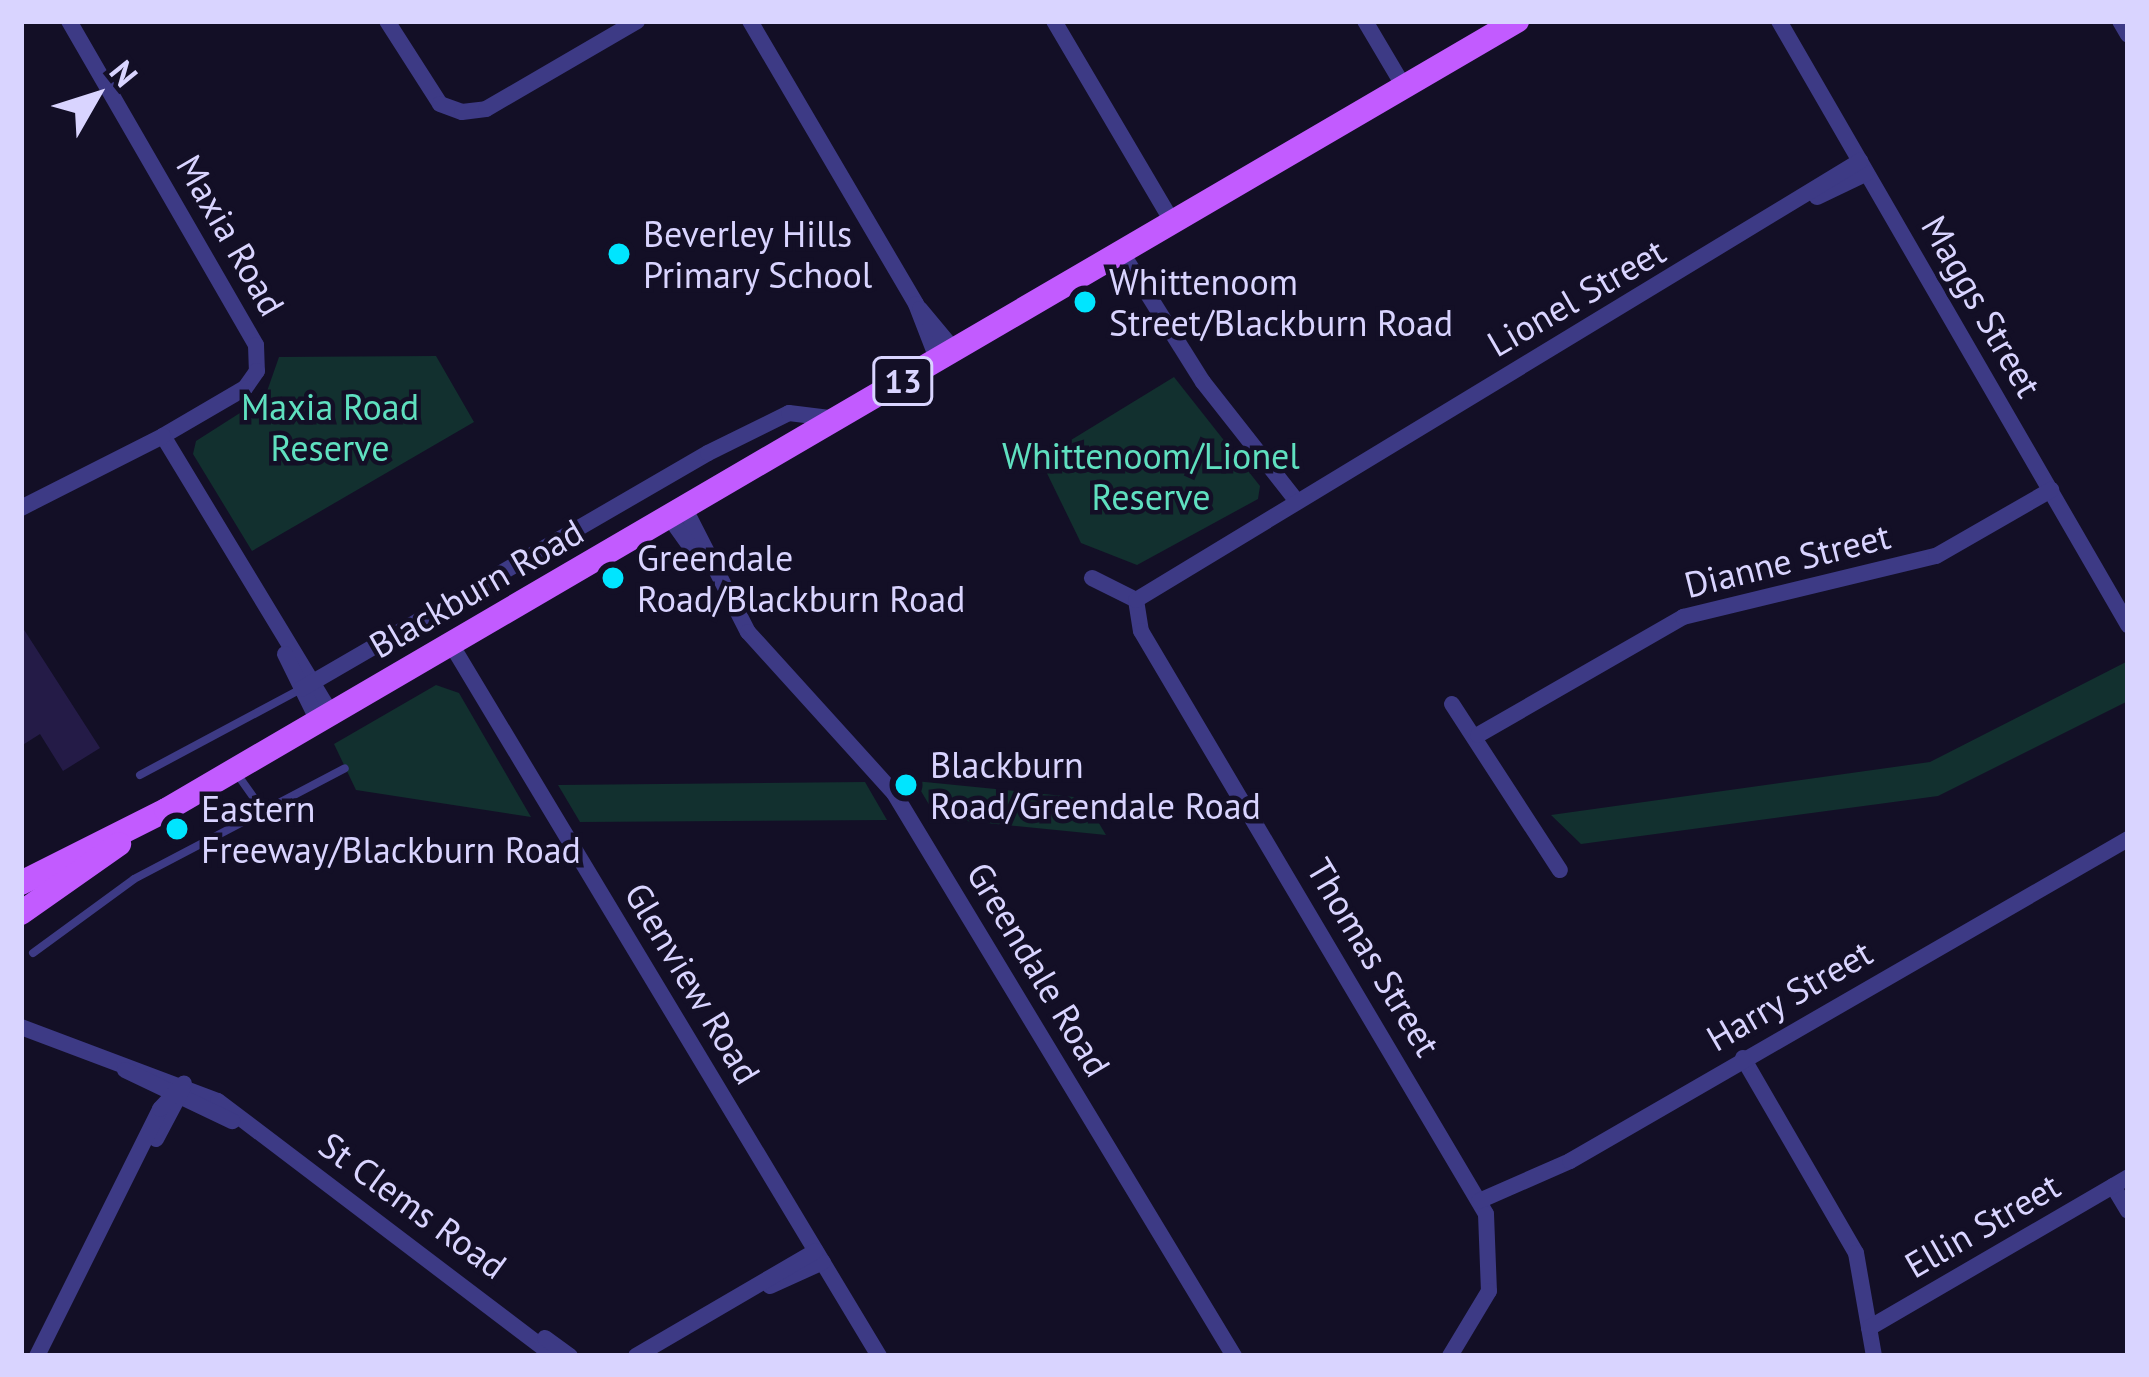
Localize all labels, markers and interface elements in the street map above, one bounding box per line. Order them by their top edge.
north arrow [36,36,156,156]
text: N [101,51,148,95]
street label: Maxia Road [168,147,294,323]
street label: Maggs Street [1913,208,2051,404]
place label: Beverley Hills Primary School [643,211,874,296]
street label: Lionel Street [1480,229,1672,365]
marker: Beverley Hills Primary School [606,241,632,267]
place label: Whittenoom Street/Blackburn Road [1109,259,1453,344]
marker: Whittenoom Street/Blackburn Road [1072,289,1098,315]
road number: 13 [870,354,936,408]
park label: Maxia Road Reserve [241,384,419,469]
park label: Whittenoom/Lionel Reserve [1002,433,1300,518]
street label: Blackburn Road [362,509,590,667]
street label: Dianne Street [1680,514,1894,606]
place label: Greendale Road/Blackburn Road [637,535,965,620]
marker: Greendale Road/Blackburn Road [600,565,626,591]
place label: Blackburn Road/Greendale Road [930,742,1261,827]
marker: Blackburn Road/Greendale Road [893,772,919,798]
place label: Eastern Freeway/Blackburn Road [201,786,581,871]
marker: Eastern Freeway/Blackburn Road [164,816,190,842]
street label: Thomas Street [1298,850,1450,1064]
street label: Greendale Road [958,854,1120,1084]
street label: Glenview Road [616,874,770,1092]
street label: Harry Street [1698,930,1880,1060]
street label: St Clems Road [311,1123,515,1287]
street label: Ellin Street [1897,1163,2067,1287]

